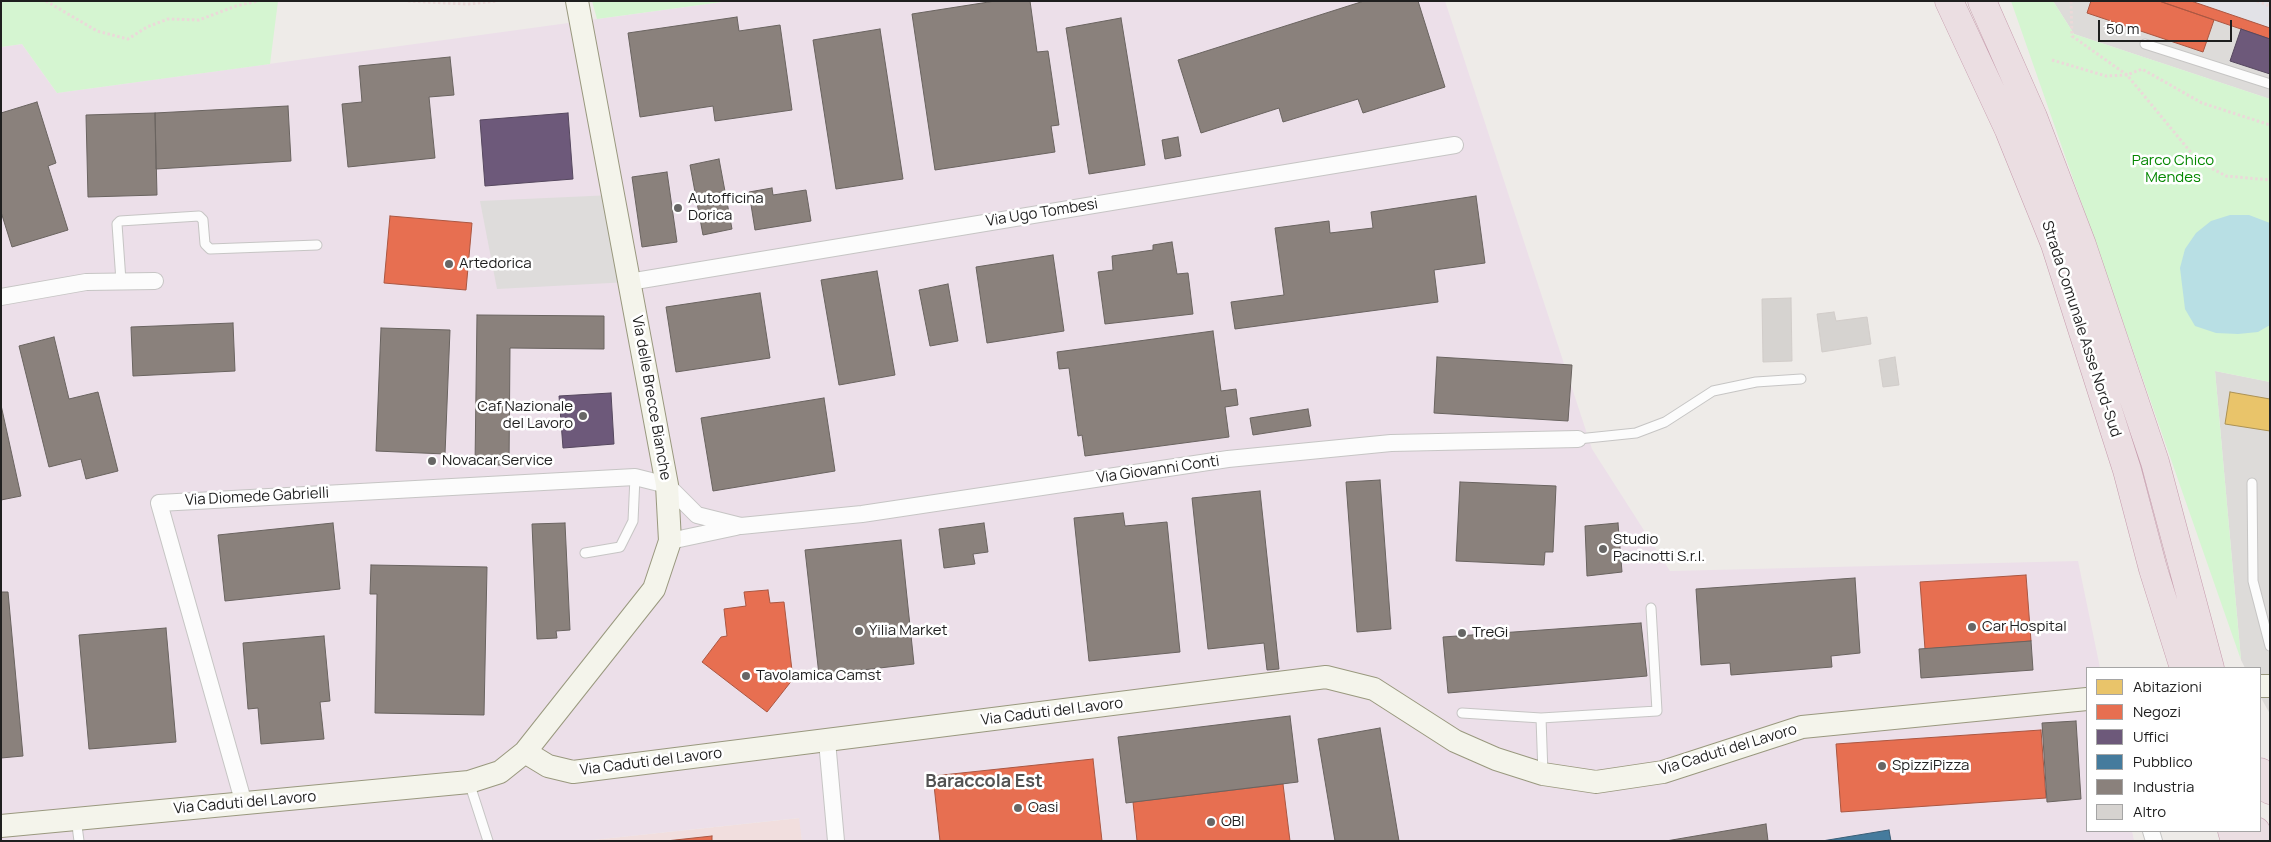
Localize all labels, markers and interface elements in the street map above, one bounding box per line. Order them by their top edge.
scale bar [2101,10,2235,42]
text: 50 m [2106,18,2140,39]
park label: Parco Chico Mendes [2132,152,2214,187]
place label: Autofficina Dorica [688,190,763,225]
street label: Via Ugo Tombesi [985,195,1099,231]
marker: Autofficina Dorica [672,202,684,214]
street label: Strada Comunale Asse Nord-Sud [2037,219,2125,439]
place label: Artedorica [459,255,532,273]
marker: Artedorica [443,258,455,270]
street label: Via delle Brecce Bianche [628,314,674,482]
place label: Caf Nazionale del Lavoro [477,398,573,433]
marker: Caf Nazionale del Lavoro [577,410,589,422]
place label: Novacar Service [442,452,553,470]
street label: Via Giovanni Conti [1095,452,1221,488]
marker: Novacar Service [426,455,438,467]
street label: Via Diomede Gabrielli [185,484,329,510]
place label: Studio Pacinotti S.r.l. [1613,531,1705,566]
marker: Studio Pacinotti S.r.l. [1597,543,1609,555]
place label: Car Hospital [1982,618,2067,636]
marker: Car Hospital [1966,621,1978,633]
place label: Yilia Market [869,622,948,640]
place label: TreGi [1472,624,1508,642]
marker: Yilia Market [853,625,865,637]
marker: TreGi [1456,627,1468,639]
place label: Tavolamica Camst [756,667,881,685]
legend [2086,667,2261,832]
marker: Tavolamica Camst [740,670,752,682]
text: Abitazioni [2133,676,2202,697]
street label: Via Caduti del Lavoro [980,694,1124,730]
text: Negozi [2133,701,2181,722]
street label: Via Caduti del Lavoro [1657,720,1799,780]
text: Uffici [2133,726,2169,747]
street label: Via Caduti del Lavoro [579,744,723,780]
text: Pubblico [2133,751,2193,772]
place label: SpizziPizza [1892,757,1969,775]
marker: SpizziPizza [1876,760,1888,772]
district label: Baraccola Est [925,771,1043,793]
text: Industria [2133,776,2194,797]
street label: Via Caduti del Lavoro [173,788,317,818]
place label: Oasi [1028,799,1059,817]
text: Altro [2133,801,2166,822]
marker: Oasi [1012,802,1024,814]
place label: OBI [1221,813,1245,831]
marker: OBI [1205,816,1217,828]

